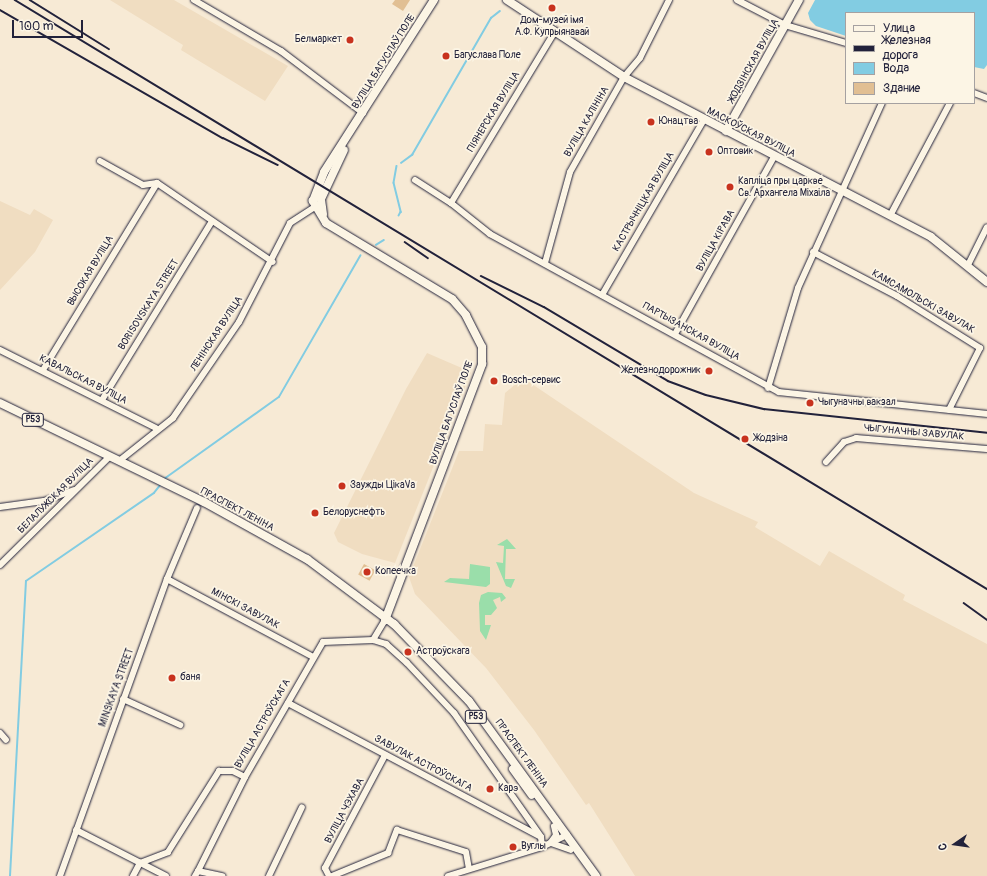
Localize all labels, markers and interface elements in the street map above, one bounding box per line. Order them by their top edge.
marker: Дом-музей імя А.Ф. Купрыянавай [547,3,557,13]
scale bar [14,12,85,38]
street label: ВУЛІЦА БАГУСЛАЎ ПОЛЕ [350,12,418,112]
legend [845,12,975,104]
place label: Дом-музей імя А.Ф. Купрыянавай [515,14,589,38]
street label: ЖОДЗІНСКАЯ ВУЛІЦА [726,17,782,105]
text: 100 m [19,19,53,34]
text: Улица [883,21,915,36]
text: Железная дорога [883,33,931,63]
place label: Белмаркет [295,34,342,46]
marker: Белмаркет [345,35,355,45]
place label: Багуслава Поле [454,50,521,62]
marker: Багуслава Поле [441,51,451,61]
text: Вода [883,61,909,76]
street label: ПІЯНЕРСКАЯ ВУЛІЦА [465,70,523,154]
text: Здание [883,81,920,96]
street label: ВУЛІЦА КАЛІНІНА [562,85,612,159]
street label: МАСКОЎСКАЯ ВУЛІЦА [705,105,797,161]
place label: Юнацтва [659,116,698,128]
marker: Юнацтва [646,117,656,127]
place label: Оптовик [717,146,753,158]
marker: Оптовик [704,147,714,157]
street label: КАСТРЫЧНІЦКАЯ ВУЛІЦА [611,150,677,254]
place label: Капліца пры царкве Св. Архангела Міхаіла [738,175,830,198]
marker: Капліца пры царкве Св. Архангела Міхаіла [725,182,735,192]
street label: ВУЛІЦА КІРАВА [694,208,738,274]
street label: ВЫСОКАЯ ВУЛІЦА [65,234,117,308]
street label: BORISOVSKAYA STREET [116,257,182,353]
street label: КАМСАМОЛЬСКІ ЗАВУЛАК [869,268,977,336]
street label: ЛЕНІНСКАЯ ВУЛІЦА [188,294,246,374]
street label: ПАРТЫЗАНСКАЯ ВУЛІЦА [640,300,742,364]
street label: КАВАЛЬСКАЯ ВУЛІЦА [37,353,129,407]
street label: ВУЛІЦА БАГУСЛАЎ ПОЛЕ [428,360,476,466]
place label: Железнодорожник [622,365,701,377]
marker: Железнодорожник [704,366,714,376]
place label: Bosch-сервис [502,375,561,387]
marker: Bosch-сервис [489,376,499,386]
place label: Чыгуначны вакзал [818,397,896,409]
marker: Чыгуначны вакзал [805,398,815,408]
road number: Р53 [21,413,45,427]
street label: ЧЫГУНАЧНЫ ЗАВУЛАК [863,423,965,443]
marker: Жодзіна [739,433,751,445]
place label: Жодзіна [754,433,788,445]
street label: БЕЛАЛУЖСКАЯ ВУЛІЦА [16,456,96,536]
place label: Заужды ЦікаVа [350,480,415,492]
marker: Заужды ЦікаVа [337,481,347,491]
street label: ПРАСПЕКТ ЛЕНІНА [198,486,276,534]
place label: Белоруснефть [323,507,385,519]
marker: Белоруснефть [310,508,320,518]
place label: Копеечка [375,566,416,578]
marker: Копеечка [362,567,372,577]
street label: МІНСКІ ЗАВУЛАК [209,586,281,632]
place label: Астроўскага [416,646,470,658]
street label: MINSKAYA STREET [97,647,137,729]
marker: Астроўскага [403,647,413,657]
place label: баня [180,672,200,684]
marker: баня [167,673,177,683]
street label: ВУЛІЦА АСТРОЎСКАГА [233,677,293,771]
road number: Р53 [464,710,488,724]
street label: ПРАСПЕКТ ЛЕНІНА [492,718,550,790]
street label: ЗАВУЛАК АСТРОЎСКАГА [372,733,474,795]
street label: ВУЛІЦА ЧЭХАВА [323,776,367,846]
place label: Карэ [498,783,518,795]
marker: Карэ [485,784,495,794]
north arrow [935,824,975,864]
place label: Вуглы [521,841,546,853]
marker: Вуглы [508,842,518,852]
text: С [936,842,950,852]

